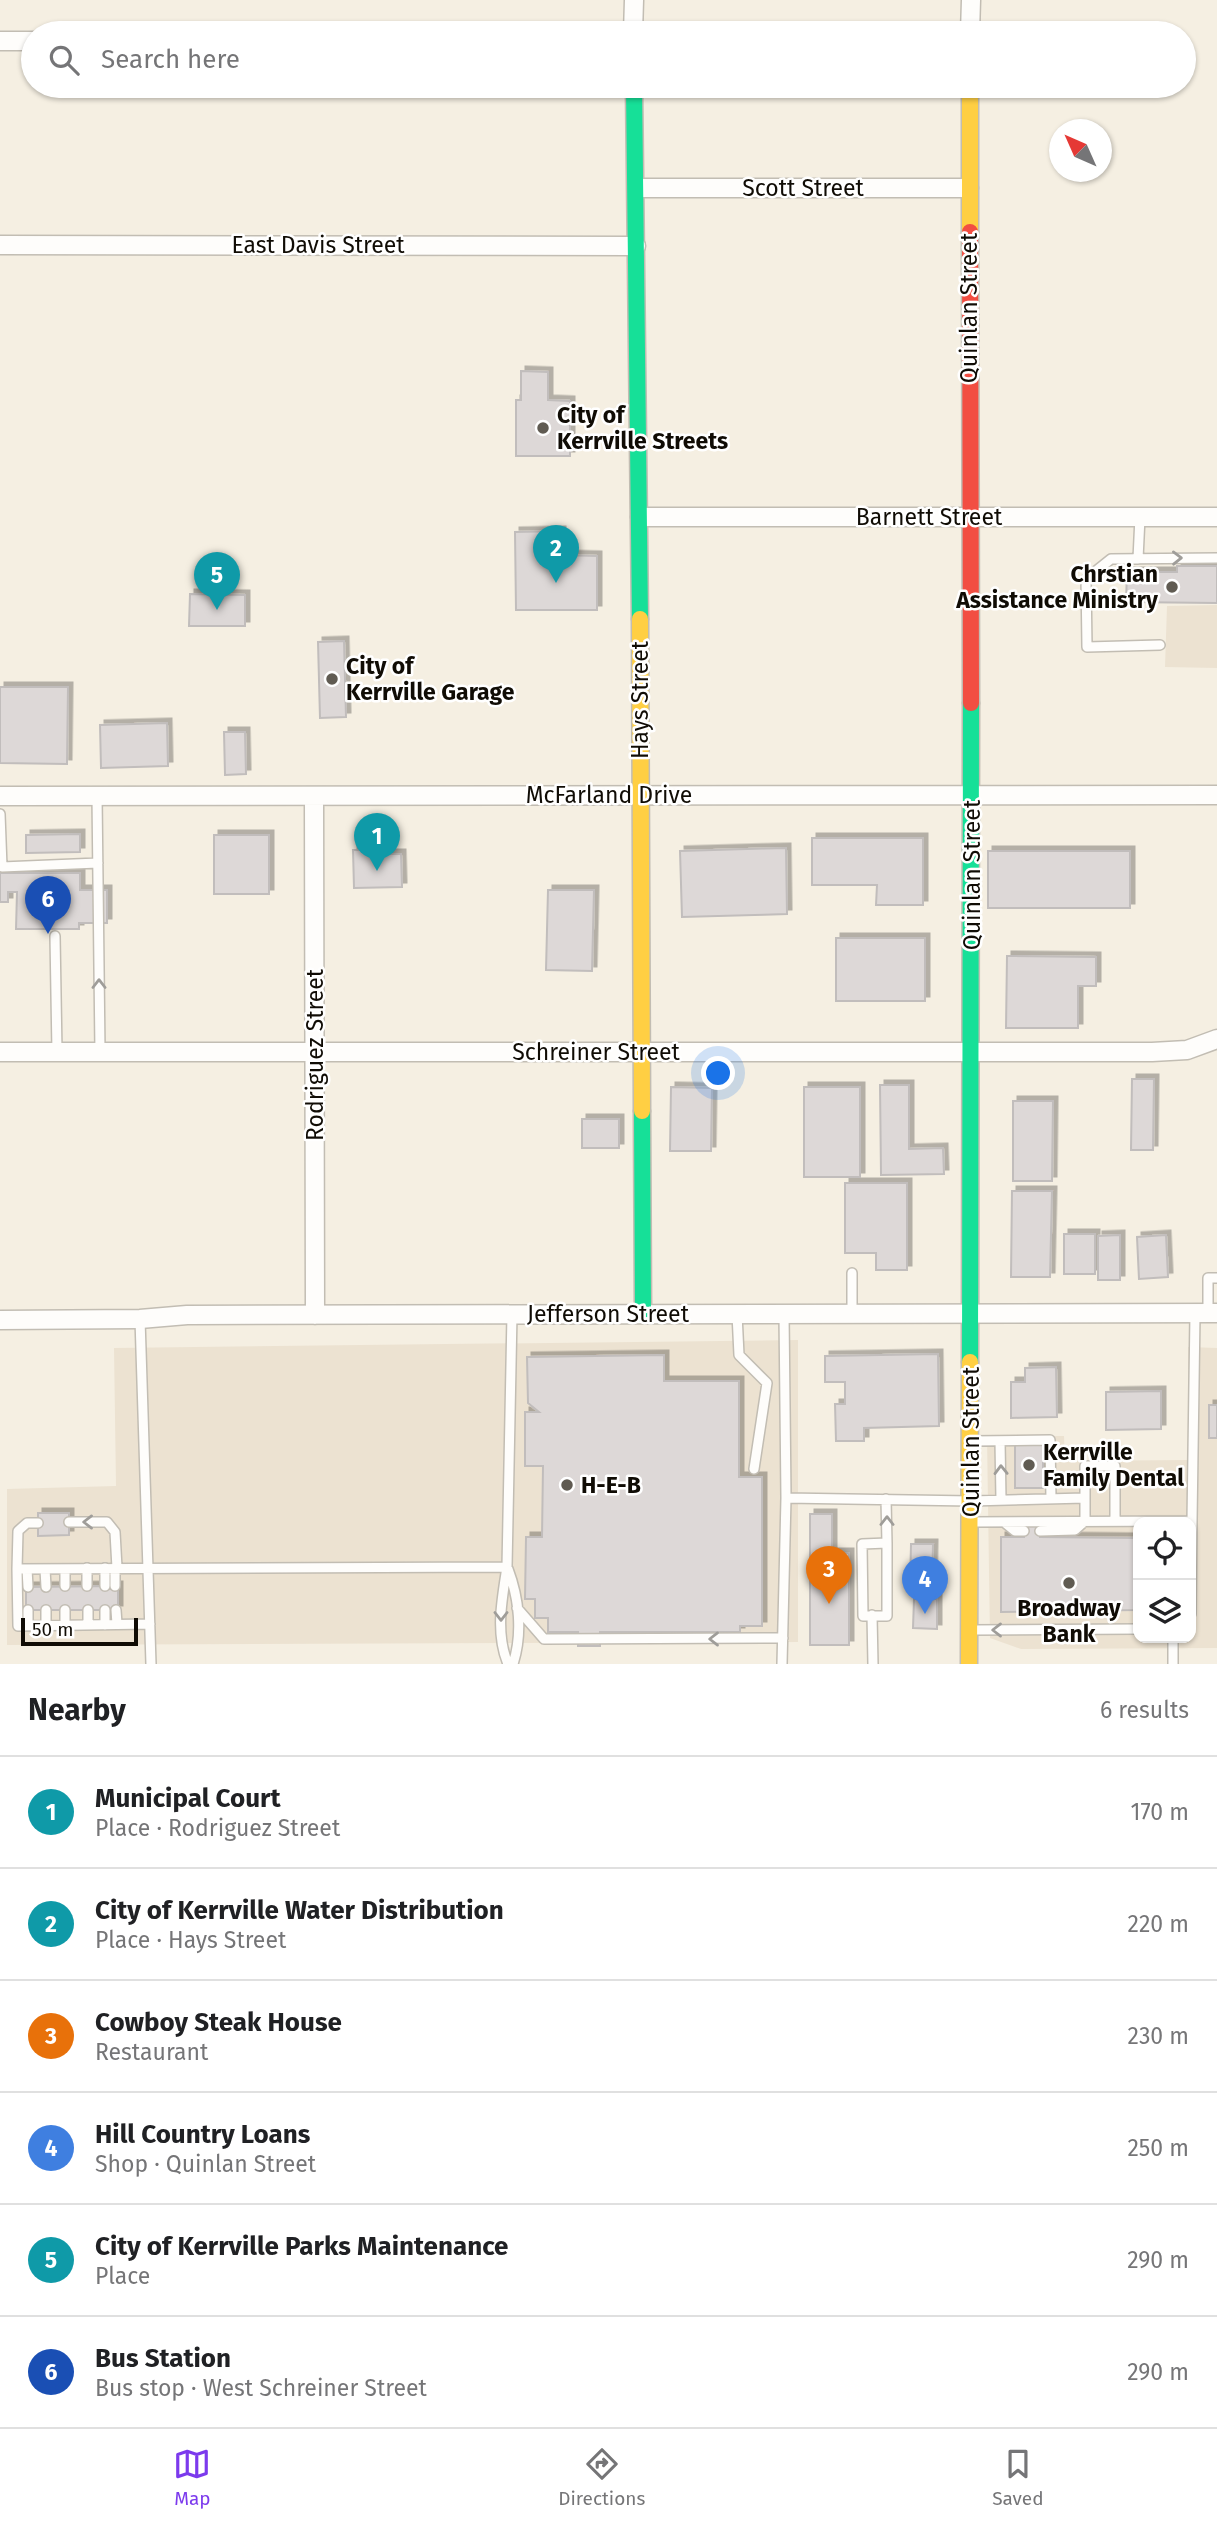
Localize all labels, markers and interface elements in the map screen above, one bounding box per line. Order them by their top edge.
search box [21,21,1196,98]
icon: search [45,41,83,79]
text: Search here [101,44,240,75]
north arrow [1049,119,1112,182]
street label: Scott Street [742,174,864,202]
street label: East Davis Street [231,231,405,259]
street label: Quinlan Street [955,232,983,383]
place label: City of Kerrville Streets [557,401,728,455]
marker: City of Kerrville Streets [535,420,551,436]
street label: Barnett Street [856,503,1003,531]
pin: 2 [533,525,579,583]
one-way arrow [1172,551,1183,566]
pin: 5 [194,552,240,610]
place label: Chrstian Assistance Ministry [955,560,1159,614]
marker: Chrstian Assistance Ministry [1164,579,1180,595]
street label: Hays Street [626,640,654,759]
place label: City of Kerrville Garage [346,652,515,706]
marker: City of Kerrville Garage [324,671,340,687]
street label: McFarland Drive [526,781,692,809]
street label: Quinlan Street [958,799,986,950]
pin: 1 [354,813,400,871]
pin: 6 [25,876,71,934]
street label: Rodriguez Street [301,968,329,1141]
one-way arrow [91,978,107,989]
street label: Schreiner Street [512,1038,680,1066]
your location [701,1056,735,1090]
street label: Jefferson Street [527,1300,690,1328]
street label: Quinlan Street [957,1366,985,1517]
place label: Kerrville Family Dental [1043,1438,1184,1492]
marker: Kerrville Family Dental [1021,1457,1037,1473]
one-way arrow [993,1465,1009,1475]
place label: H-E-B [581,1471,641,1499]
marker: H-E-B [559,1477,575,1493]
one-way arrow [82,1514,93,1530]
one-way arrow [879,1515,894,1526]
map controls [1133,1517,1196,1643]
button: locate [1133,1517,1196,1580]
pin: 3 [806,1546,852,1604]
pin: 4 [902,1556,948,1614]
marker: Broadway Bank [1061,1575,1077,1591]
button: layers [1133,1580,1196,1643]
place label: Broadway Bank [1017,1594,1122,1648]
one-way arrow [493,1611,509,1622]
scale bar [21,1615,138,1647]
text: 50 m [32,1618,73,1641]
one-way arrow [991,1622,1002,1637]
one-way arrow [709,1631,719,1647]
text: Nearby [28,1692,126,1728]
text: 6 results [1100,1696,1189,1724]
text: Municipal Court [95,1783,281,1814]
text: 1 [46,1798,56,1826]
text: 170 m [1130,1798,1189,1826]
text: Place · Rodriguez Street [95,1814,340,1842]
text: City of Kerrville Water Distribution [95,1895,504,1926]
text: 2 [45,1910,57,1938]
text: 220 m [1128,1910,1189,1938]
text: Place · Hays Street [95,1926,286,1954]
text: Cowboy Steak House [95,2007,342,2038]
text: 3 [45,2022,57,2050]
text: 230 m [1128,2022,1189,2050]
text: Restaurant [95,2038,208,2066]
text: Hill Country Loans [95,2119,310,2150]
text: 4 [45,2134,58,2162]
text: 250 m [1127,2134,1189,2162]
text: Shop · Quinlan Street [95,2150,316,2178]
text: City of Kerrville Parks Maintenance [95,2231,508,2262]
text: 5 [45,2246,57,2274]
text: 290 m [1127,2246,1189,2274]
text: Place [95,2262,150,2290]
text: Bus Station [95,2343,231,2374]
text: 6 [45,2358,57,2386]
text: 290 m [1127,2358,1189,2386]
text: Bus stop · West Schreiner Street [95,2374,427,2402]
tab: Map [173,2445,211,2510]
tab: Directions [558,2445,645,2510]
tab: Saved [992,2445,1044,2510]

